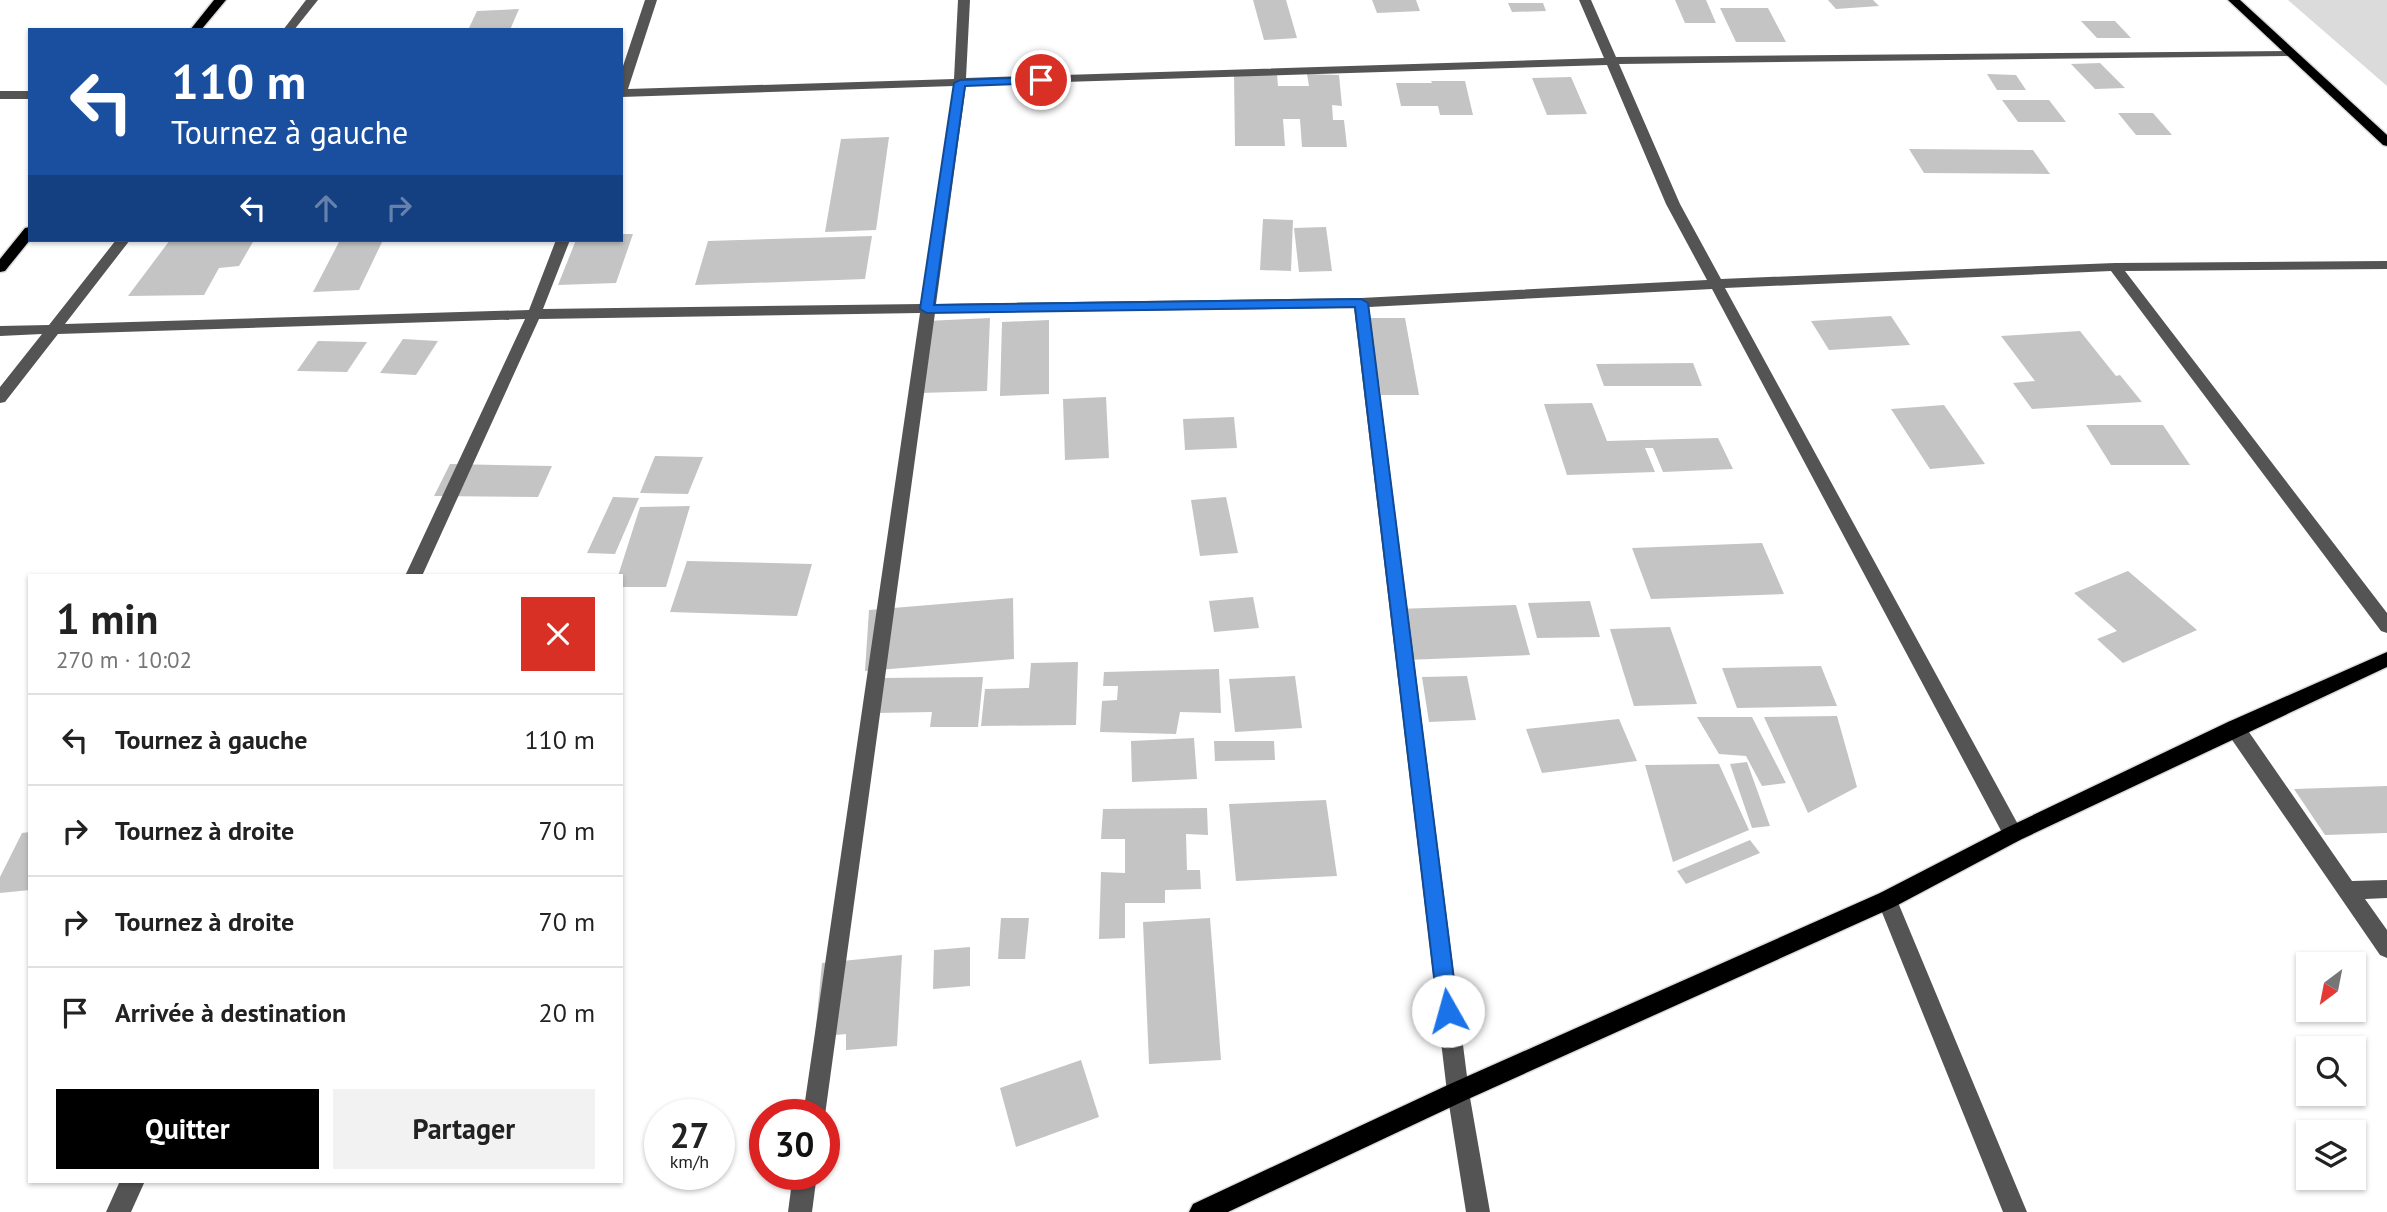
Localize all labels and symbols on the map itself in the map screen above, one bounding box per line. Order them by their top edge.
pin [1011,50,1071,110]
north arrow [2296,952,2366,1022]
position arrow [1411,974,1485,1048]
speed limit sign: 30 [749,1099,840,1190]

